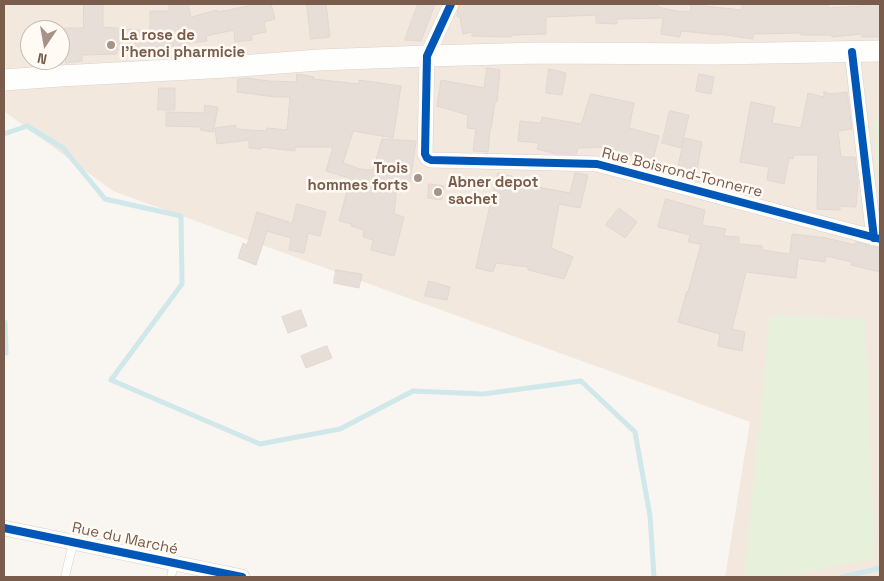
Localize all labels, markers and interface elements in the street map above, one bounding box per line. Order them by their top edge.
north arrow [20,20,70,70]
place label: La rose de l'henoi pharmicie [121,27,245,62]
marker: La rose de l'henoi pharmicie [105,39,117,51]
text: N [36,49,49,68]
street label: Rue Boisrond-Tonnerre [600,144,764,202]
place label: Trois hommes forts [308,160,408,195]
marker: Trois hommes forts [412,172,424,184]
place label: Abner depot sachet [448,174,538,209]
marker: Abner depot sachet [432,186,444,198]
street label: Rue du Marché [70,519,180,559]

